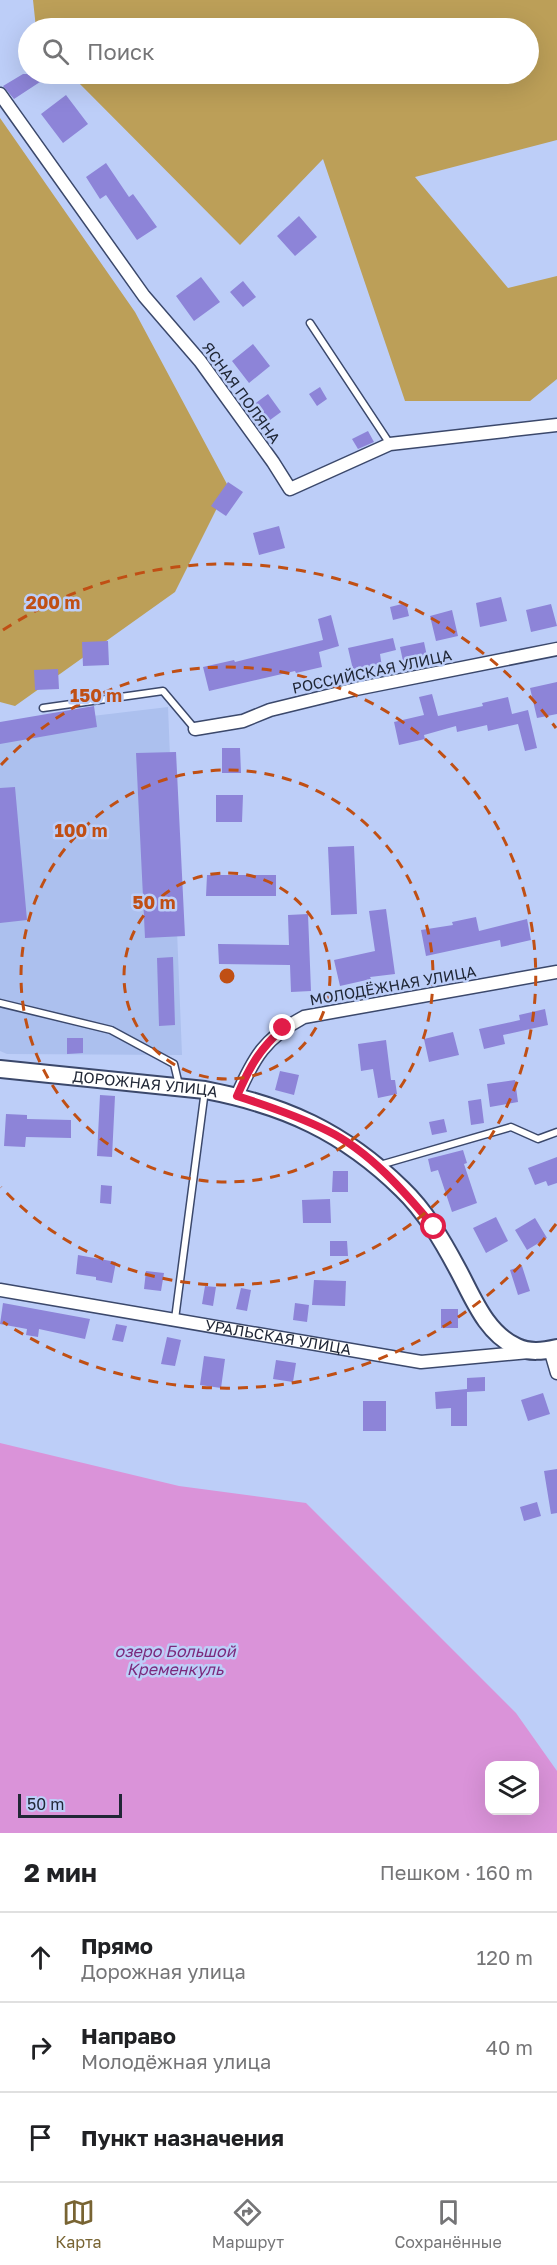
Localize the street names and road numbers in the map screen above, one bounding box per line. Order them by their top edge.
street label: ЯСНАЯ ПОЛЯНА [199,338,285,447]
street label: РОССИЙСКАЯ УЛИЦА [290,645,453,697]
street label: МОЛОДЁЖНАЯ УЛИЦА [308,962,477,1009]
street label: ДОРОЖНАЯ УЛИЦА [72,1067,220,1100]
street label: УРАЛЬСКАЯ УЛИЦА [204,1315,353,1358]

